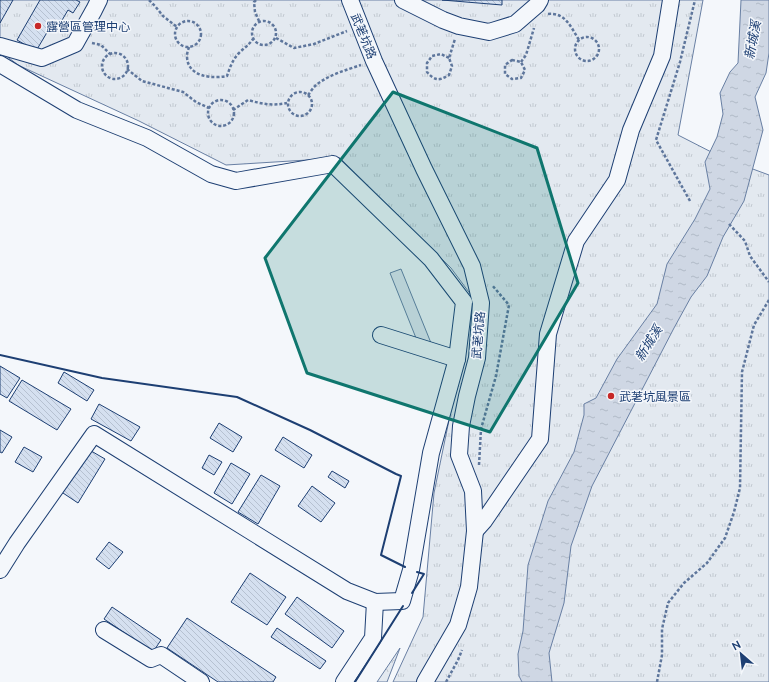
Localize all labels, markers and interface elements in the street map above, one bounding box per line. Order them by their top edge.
street label: 武荖坑路 [349,11,379,61]
water label: 新城溪 [741,18,763,60]
place label: 露營區管理中心 [46,20,130,33]
marker: 露營區管理中心 [33,21,43,31]
street label: 武荖坑路 [469,311,487,359]
water label: 新城溪 [632,321,665,363]
place label: 武荖坑風景區 [619,390,691,403]
marker: 武荖坑風景區 [606,391,616,401]
north arrow [721,634,761,674]
text: N [730,638,743,652]

